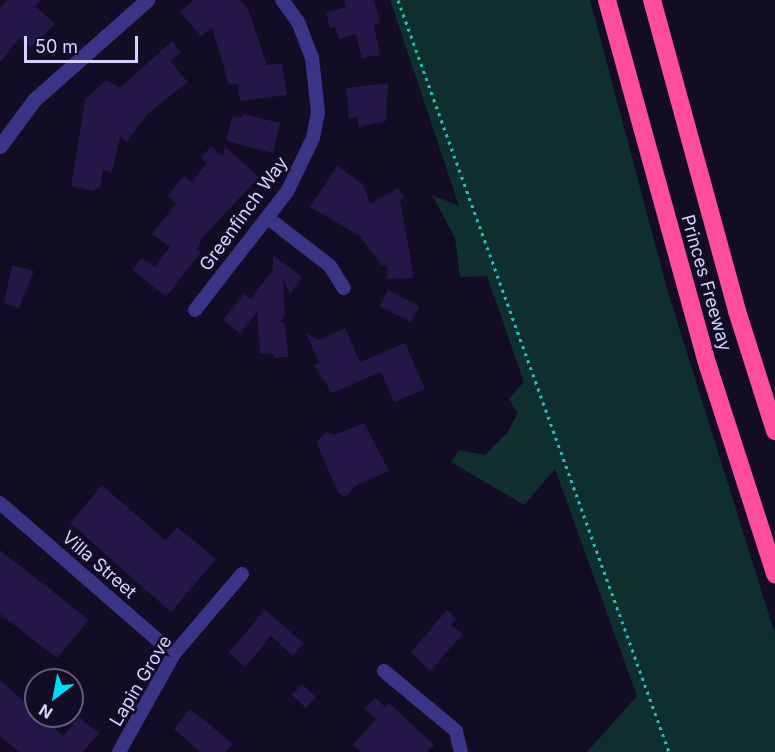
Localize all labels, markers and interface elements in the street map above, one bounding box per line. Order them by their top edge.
scale bar [27,24,141,62]
text: 50 m [35,36,78,57]
street label: Greenfinch Way [195,153,293,275]
street label: Princes Freeway [676,212,736,354]
street label: Villa Street [57,527,141,603]
street label: Lapin Grove [105,632,177,730]
north arrow [24,668,84,728]
text: N [35,700,56,723]

